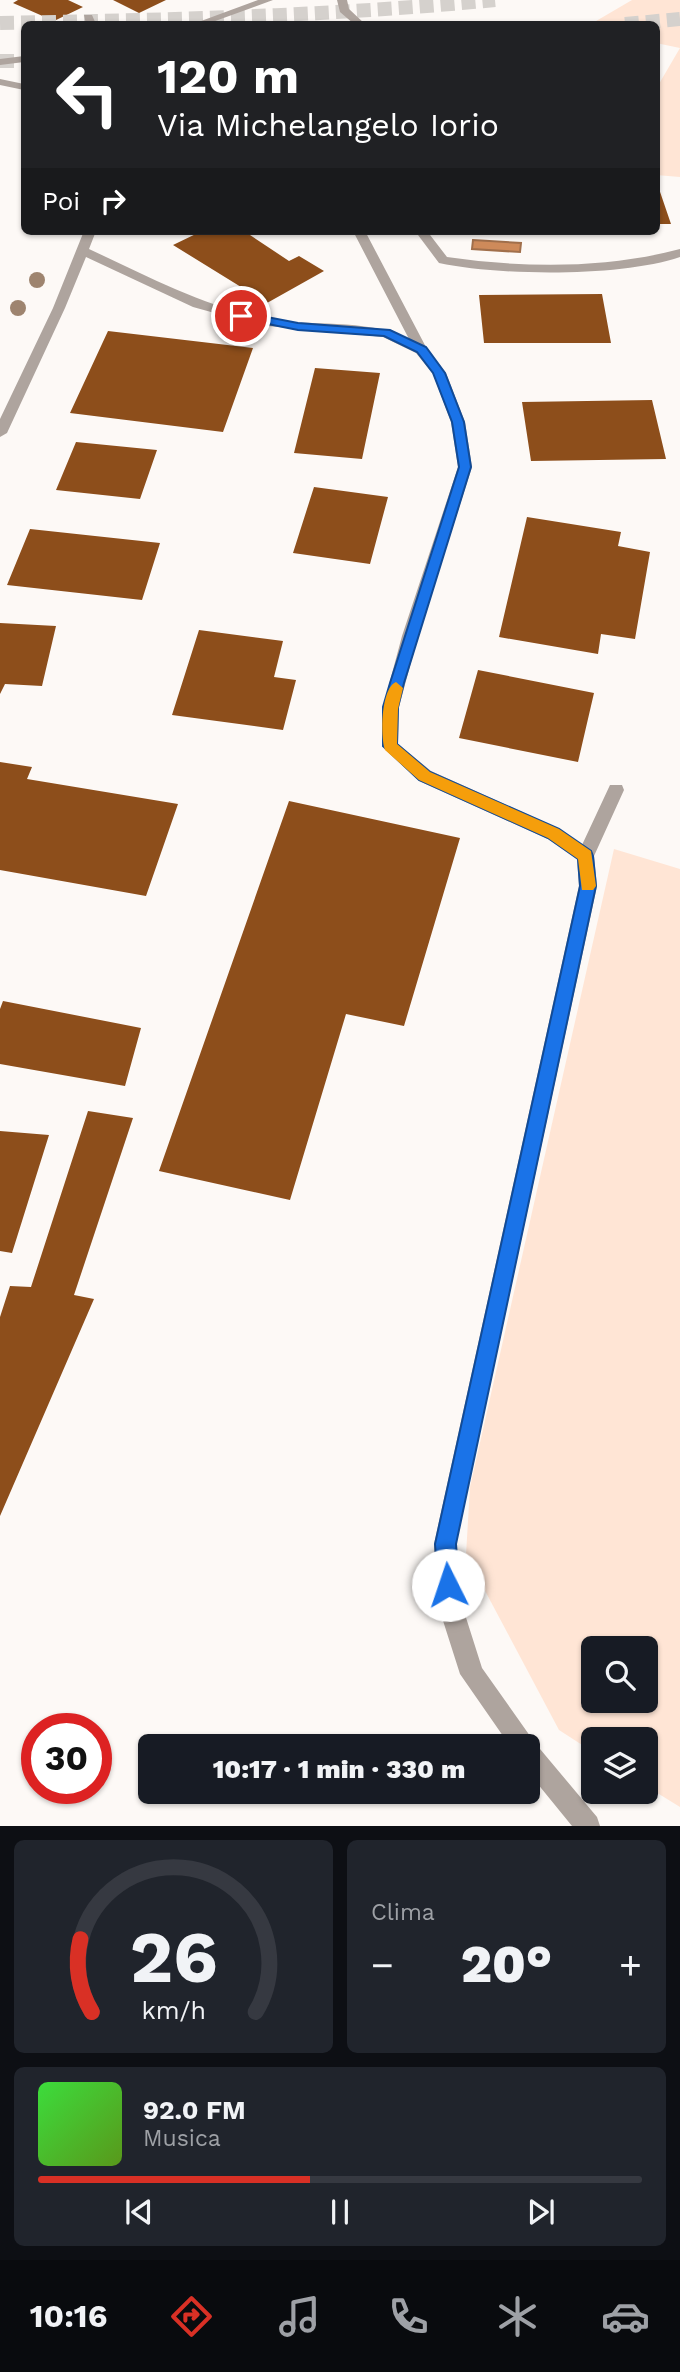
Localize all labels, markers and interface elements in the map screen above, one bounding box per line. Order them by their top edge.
text: 120 m [157,47,299,105]
icon: left [42,49,133,140]
text: Via Michelangelo Iorio [157,106,499,144]
icon: right [94,182,132,220]
text: Poi [42,186,80,216]
pin [211,286,271,346]
icon: arrive [222,297,260,335]
position arrow [411,1548,485,1622]
map controls [581,1636,658,1804]
button: search [581,1636,658,1713]
speed limit sign: 30 [21,1713,112,1804]
button: layers [581,1727,658,1804]
text: 10:17 · 1 min · 330 m [213,1754,465,1784]
text: Clima [371,1899,435,1926]
text: 26 [129,1915,218,2001]
text: 20° [461,1934,552,1995]
text: − [371,1943,394,1987]
text: + [619,1943,642,1987]
text: km/h [141,1996,206,2025]
text: 92.0 FM [143,2095,246,2125]
text: Musica [143,2125,221,2152]
icon: previous [120,2193,158,2231]
icon: pause [321,2193,359,2231]
icon: next [522,2193,560,2231]
icon: directions [167,2292,216,2341]
icon: music [275,2292,324,2341]
icon: phone [384,2292,433,2341]
icon: climate [493,2292,542,2341]
icon: car [601,2292,650,2341]
text: 10:16 [30,2297,107,2335]

